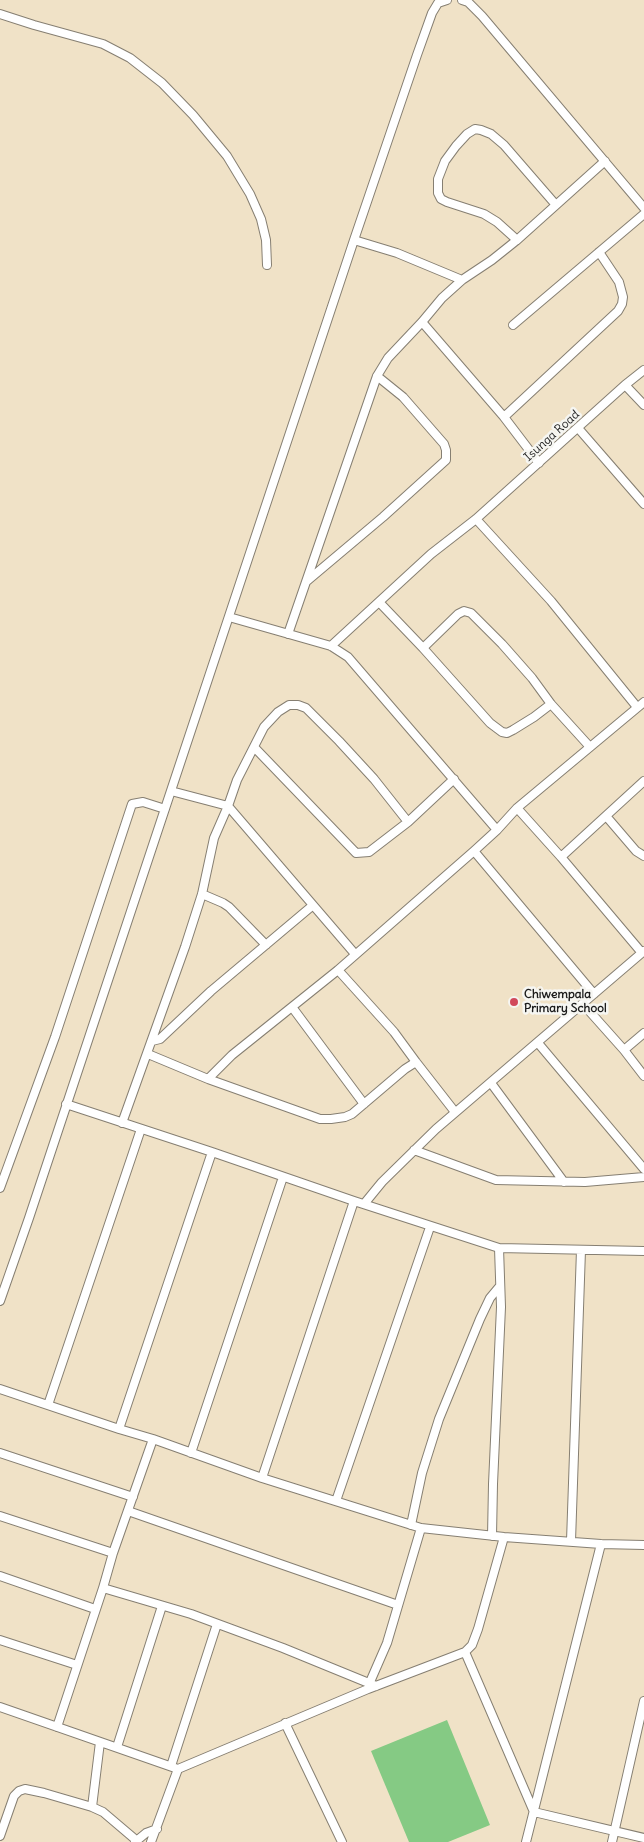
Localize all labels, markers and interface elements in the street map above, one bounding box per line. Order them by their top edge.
street label: Isunga Road [521,408,583,464]
place label: Chiwempala Primary School [524,988,607,1016]
marker: Chiwempala Primary School [508,996,520,1008]

